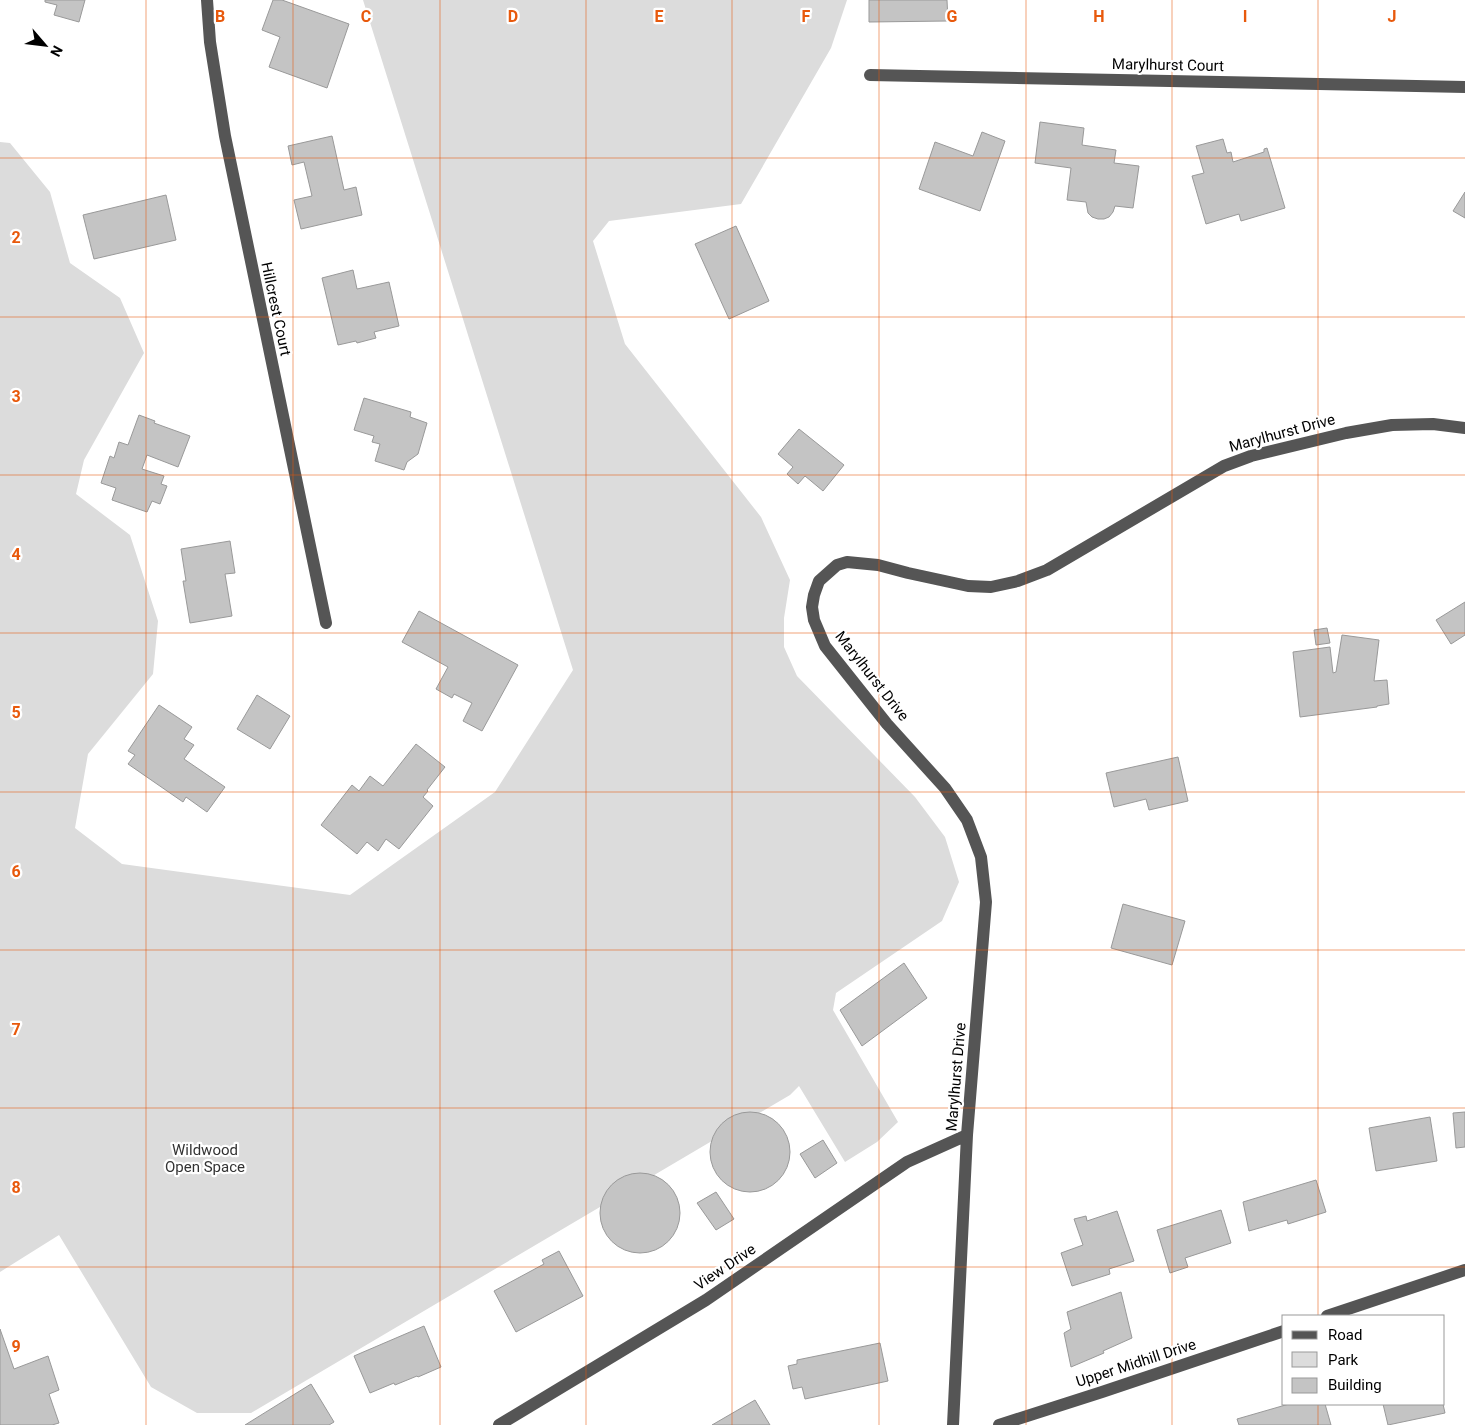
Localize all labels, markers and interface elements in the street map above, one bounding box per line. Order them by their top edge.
text: B [215,7,225,26]
text: C [361,7,371,26]
text: D [508,7,518,26]
text: E [655,7,664,26]
text: F [802,7,811,26]
text: G [947,7,958,26]
text: H [1093,7,1105,26]
text: I [1243,7,1247,26]
text: J [1388,7,1396,26]
north arrow [20,20,70,70]
text: N [47,43,66,59]
street label: Marylhurst Court [1112,55,1224,75]
text: 2 [11,228,21,247]
street label: Hillcrest Court [257,260,295,358]
text: 3 [11,387,21,406]
street label: Marylhurst Drive [1227,410,1337,456]
text: 4 [11,545,21,564]
street label: Marylhurst Drive [831,628,913,724]
text: 5 [11,703,21,722]
text: 6 [11,862,21,881]
text: 7 [11,1020,21,1039]
street label: Marylhurst Drive [942,1022,970,1132]
park label: Wildwood Open Space [165,1141,245,1176]
text: 8 [11,1178,21,1197]
street label: View Drive [691,1240,759,1294]
legend [1282,1315,1445,1405]
text: Road [1328,1326,1362,1344]
street label: Upper Midhill Drive [1074,1335,1198,1391]
text: 9 [11,1337,21,1356]
text: Park [1328,1351,1359,1369]
text: Building [1328,1376,1382,1394]

